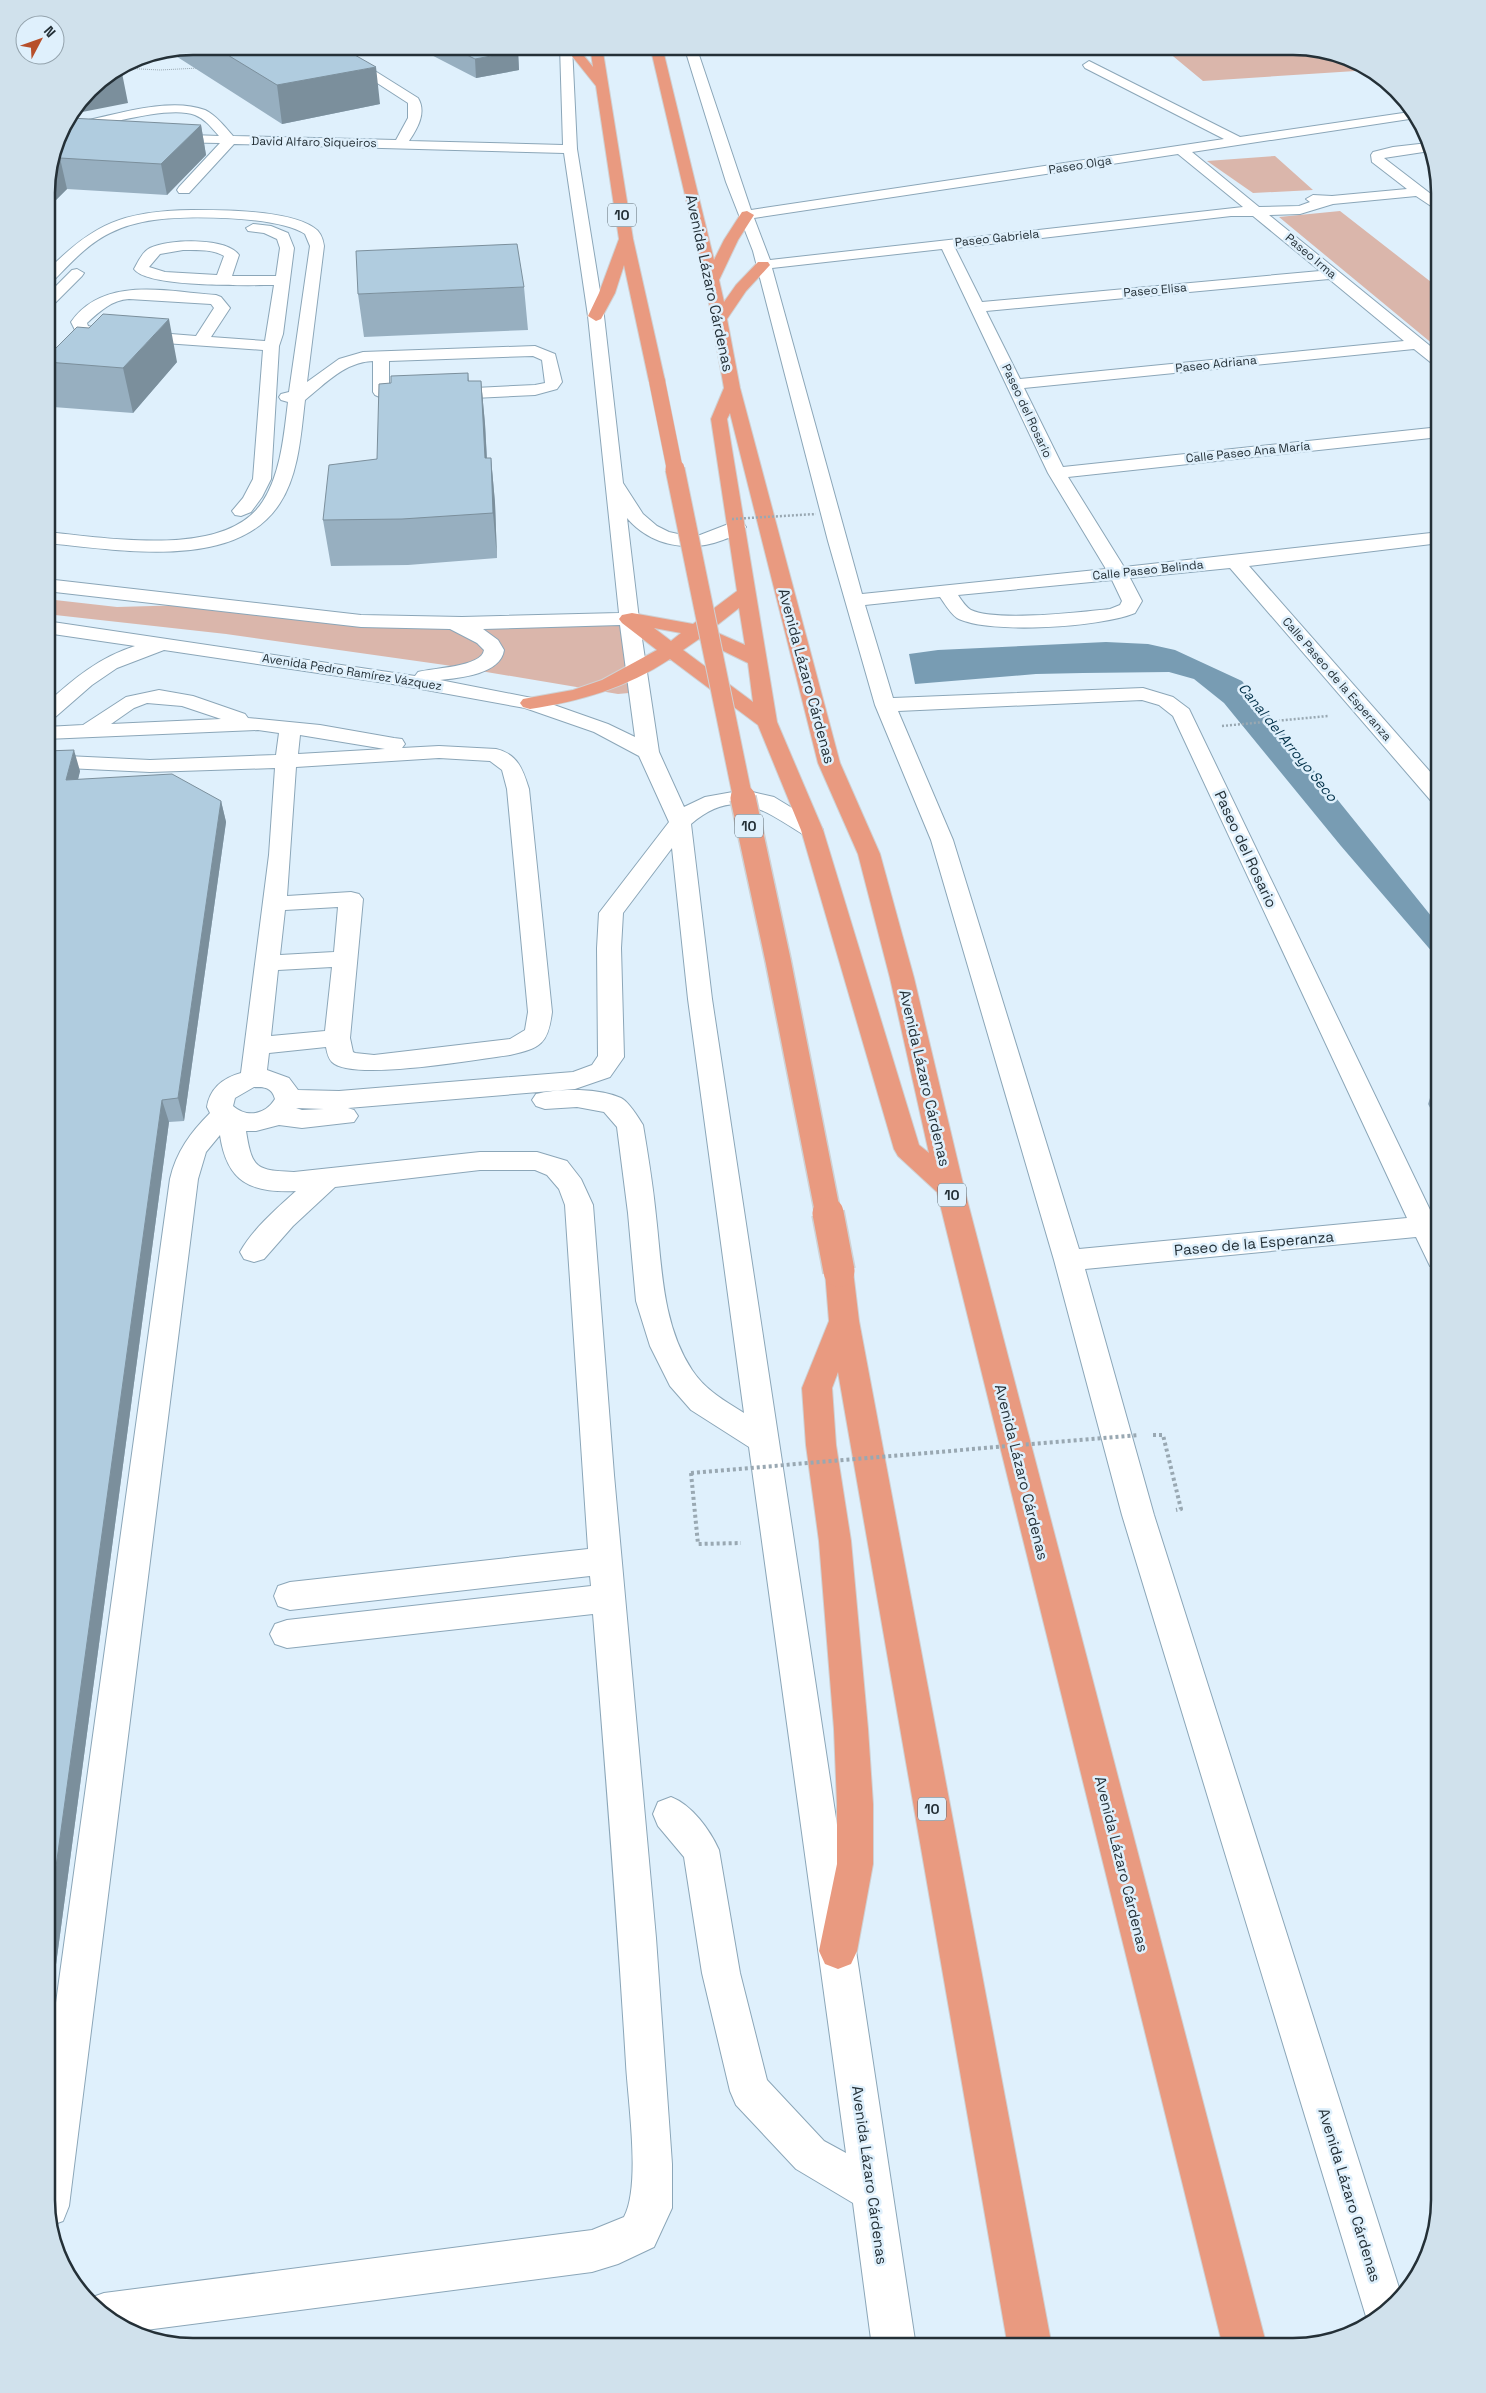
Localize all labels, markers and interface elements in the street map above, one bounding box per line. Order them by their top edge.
north arrow [15,15,65,65]
text: N [40,22,60,41]
street label: David Alfaro Siqueiros [251,133,377,151]
street label: Paseo Olga [1047,152,1113,178]
street label: Avenida Lázaro Cárdenas [682,193,738,373]
road number: 10 [608,204,636,226]
street label: Paseo Gabriela [954,226,1040,250]
street label: Paseo Irma [1282,230,1340,282]
street label: Paseo Elisa [1123,279,1188,301]
street label: Paseo Adriana [1175,352,1258,376]
street label: Paseo del Rosario [998,362,1056,460]
street label: Calle Paseo Ana María [1185,438,1311,466]
street label: Calle Paseo Belinda [1092,556,1204,584]
street label: Avenida Lázaro Cárdenas [774,586,840,766]
street label: Calle Paseo de la Esperanza [1279,614,1395,744]
street label: Avenida Pedro Ramírez Vázquez [261,650,443,694]
water label: Canal del Arroyo Seco [1235,679,1342,805]
street label: Paseo del Rosario [1211,787,1281,911]
road number: 10 [735,814,763,838]
street label: Avenida Lázaro Cárdenas [895,988,955,1168]
road number: 10 [938,1184,966,1206]
street label: Paseo de la Esperanza [1173,1227,1335,1259]
street label: Avenida Lázaro Cárdenas [991,1382,1053,1562]
street label: Avenida Lázaro Cárdenas [1091,1774,1153,1954]
road number: 10 [918,1798,946,1820]
street label: Avenida Lázaro Cárdenas [848,2084,892,2266]
street label: Avenida Lázaro Cárdenas [1315,2106,1385,2284]

